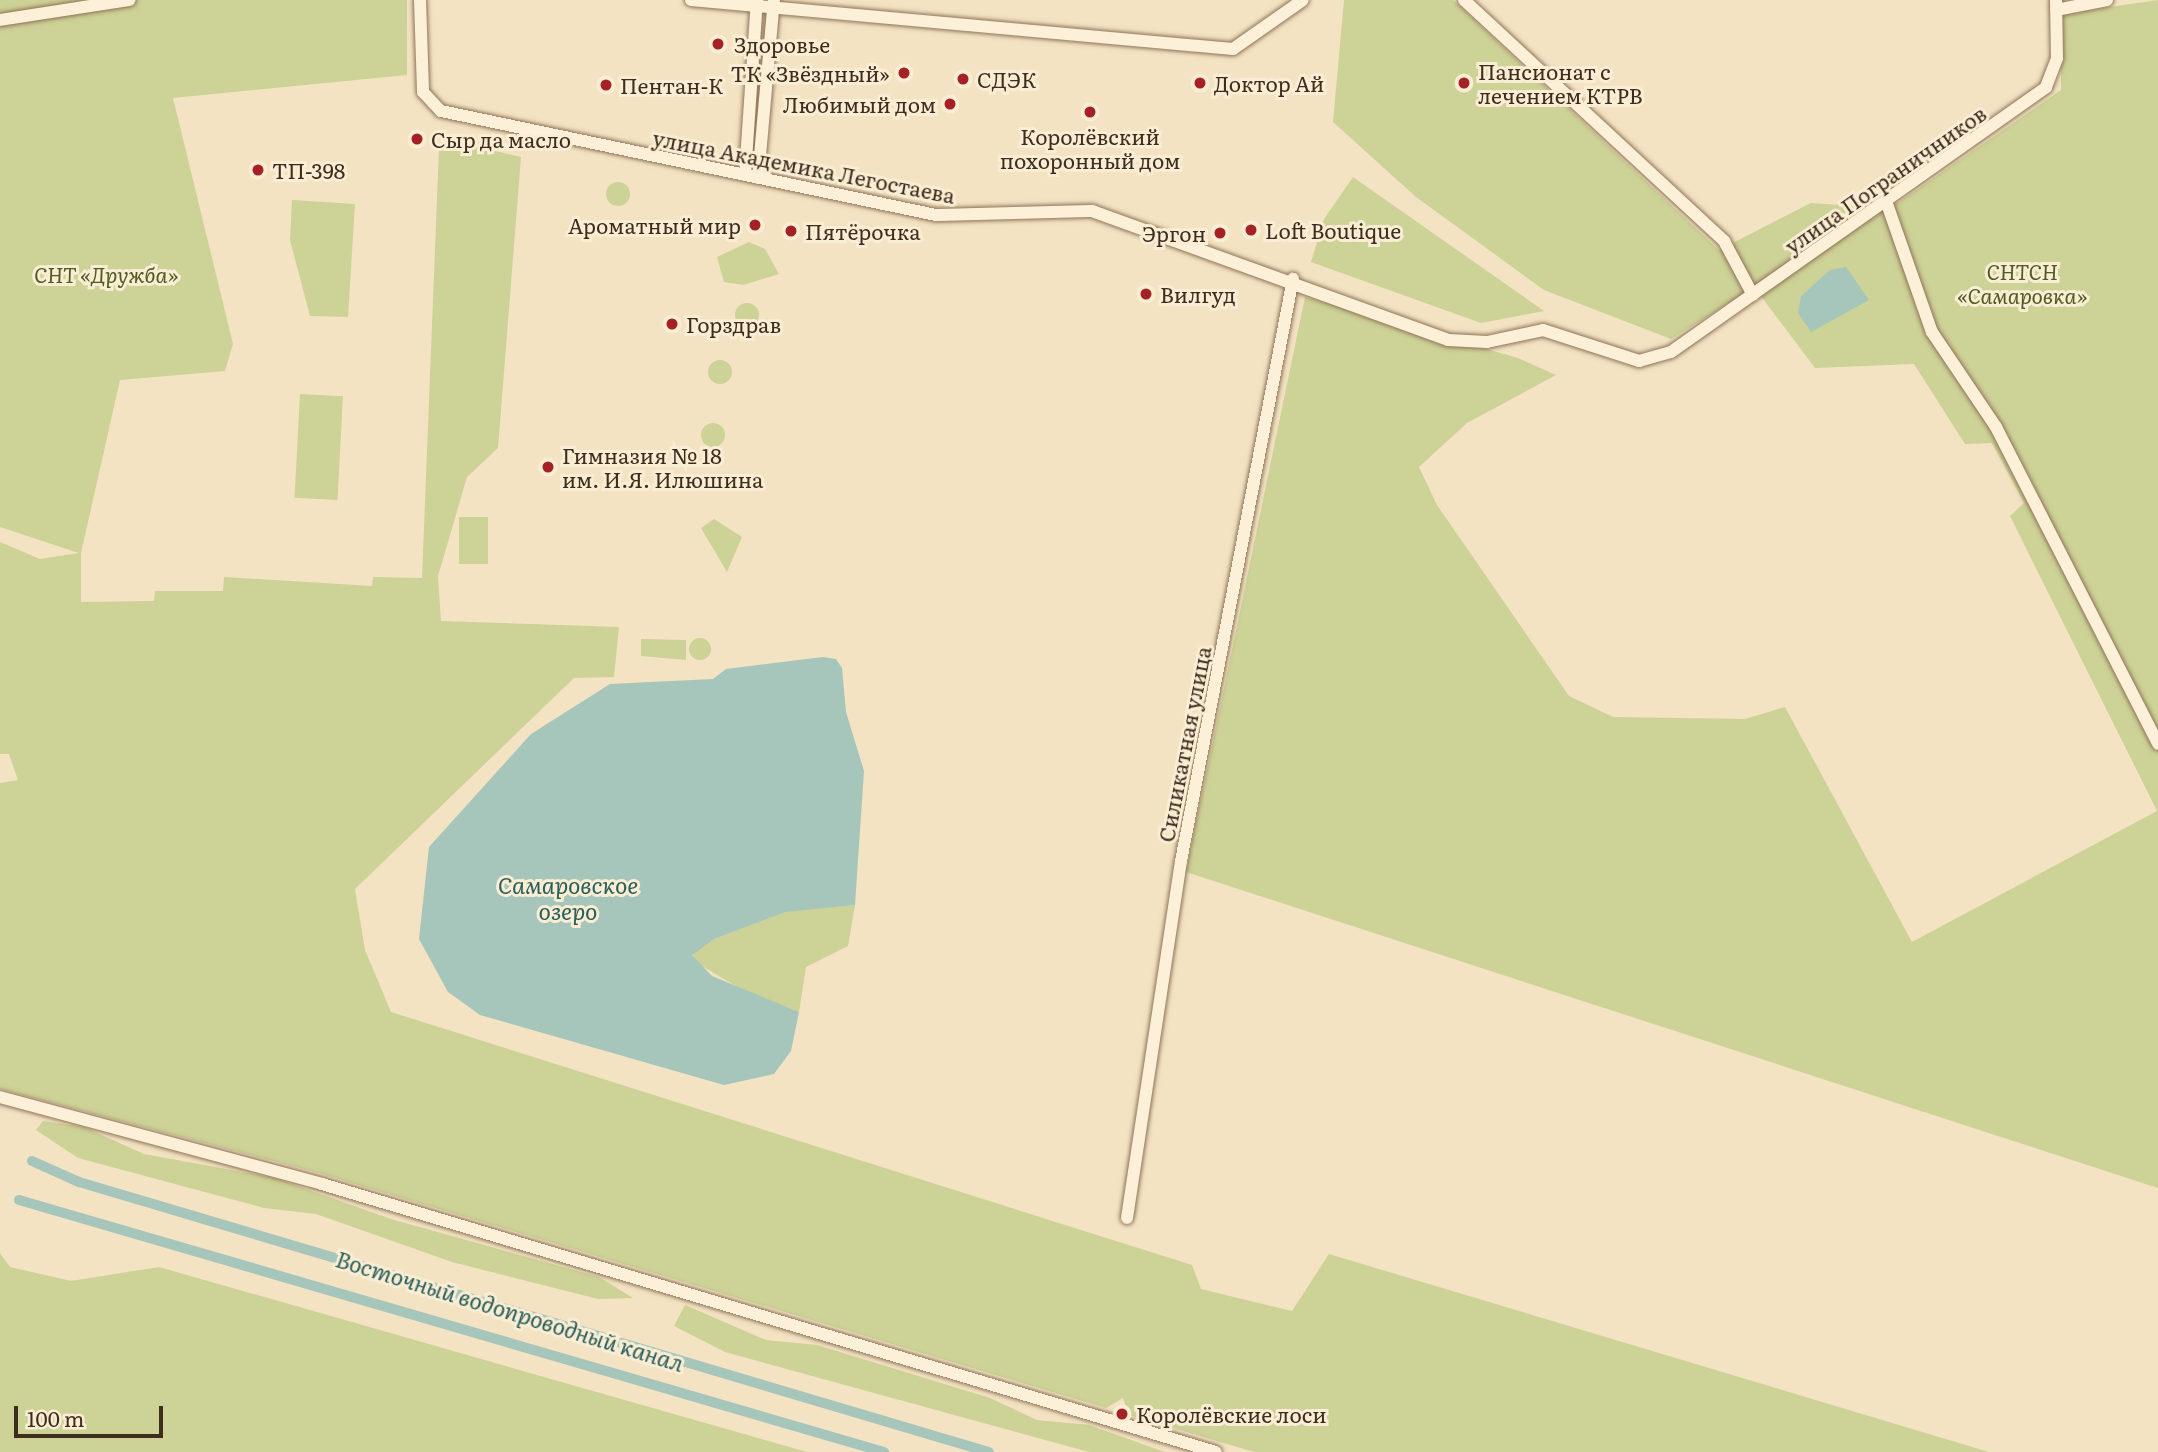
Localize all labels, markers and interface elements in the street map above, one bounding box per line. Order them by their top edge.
place label: Здоровье [734,31,830,57]
marker: Здоровье [708,34,728,54]
place label: Пансионат с лечением КТРВ [1478,58,1643,108]
place label: ТК «Звёздный» [731,60,890,86]
marker: ТК «Звёздный» [896,65,912,81]
place label: СДЭК [977,66,1036,92]
place label: Доктор Ай [1214,70,1324,96]
marker: СДЭК [955,71,971,87]
place label: Пентан-К [620,72,723,98]
marker: Доктор Ай [1192,75,1208,91]
marker: Пансионат с лечением КТРВ [1456,75,1472,91]
marker: Пентан-К [598,77,614,93]
place label: Любимый дом [783,91,936,117]
marker: Любимый дом [942,96,958,112]
street label: улица Пограничников [1779,100,1991,258]
marker: Королёвский похоронный дом [1082,104,1098,120]
place label: Королёвский похоронный дом [1000,123,1180,173]
street label: улица Академика Легостаева [651,124,957,208]
place label: Сыр да масло [431,126,571,152]
marker: Сыр да масло [409,131,425,147]
place label: ТП-398 [272,157,345,183]
marker: ТП-398 [250,162,266,178]
place label: Ароматный мир [568,212,741,238]
marker: Ароматный мир [747,217,763,233]
place label: Loft Boutique [1265,217,1401,243]
place label: Пятёрочка [805,218,921,244]
place label: Эргон [1142,220,1206,246]
marker: Loft Boutique [1243,222,1259,238]
marker: Пятёрочка [783,223,799,239]
marker: Эргон [1212,225,1228,241]
park label: СНТСН «Самаровка» [1957,258,2087,308]
park label: СНТ «Дружба» [34,261,178,287]
place label: Вилгуд [1160,281,1236,307]
marker: Вилгуд [1138,286,1154,302]
place label: Горздрав [686,311,781,337]
marker: Горздрав [664,316,680,332]
place label: Гимназия № 18 им. И.Я. Илюшина [562,442,763,492]
marker: Гимназия № 18 им. И.Я. Илюшина [540,459,556,475]
street label: Силикатная улица [1153,644,1215,844]
water label: Самаровское озеро [498,870,638,924]
water label: Восточный водопроводный канал [333,1244,687,1376]
scale bar [18,1392,166,1436]
place label: Королёвские лоси [1136,1401,1327,1427]
text: 100 m [27,1402,84,1433]
marker: Королёвские лоси [1114,1406,1130,1422]

